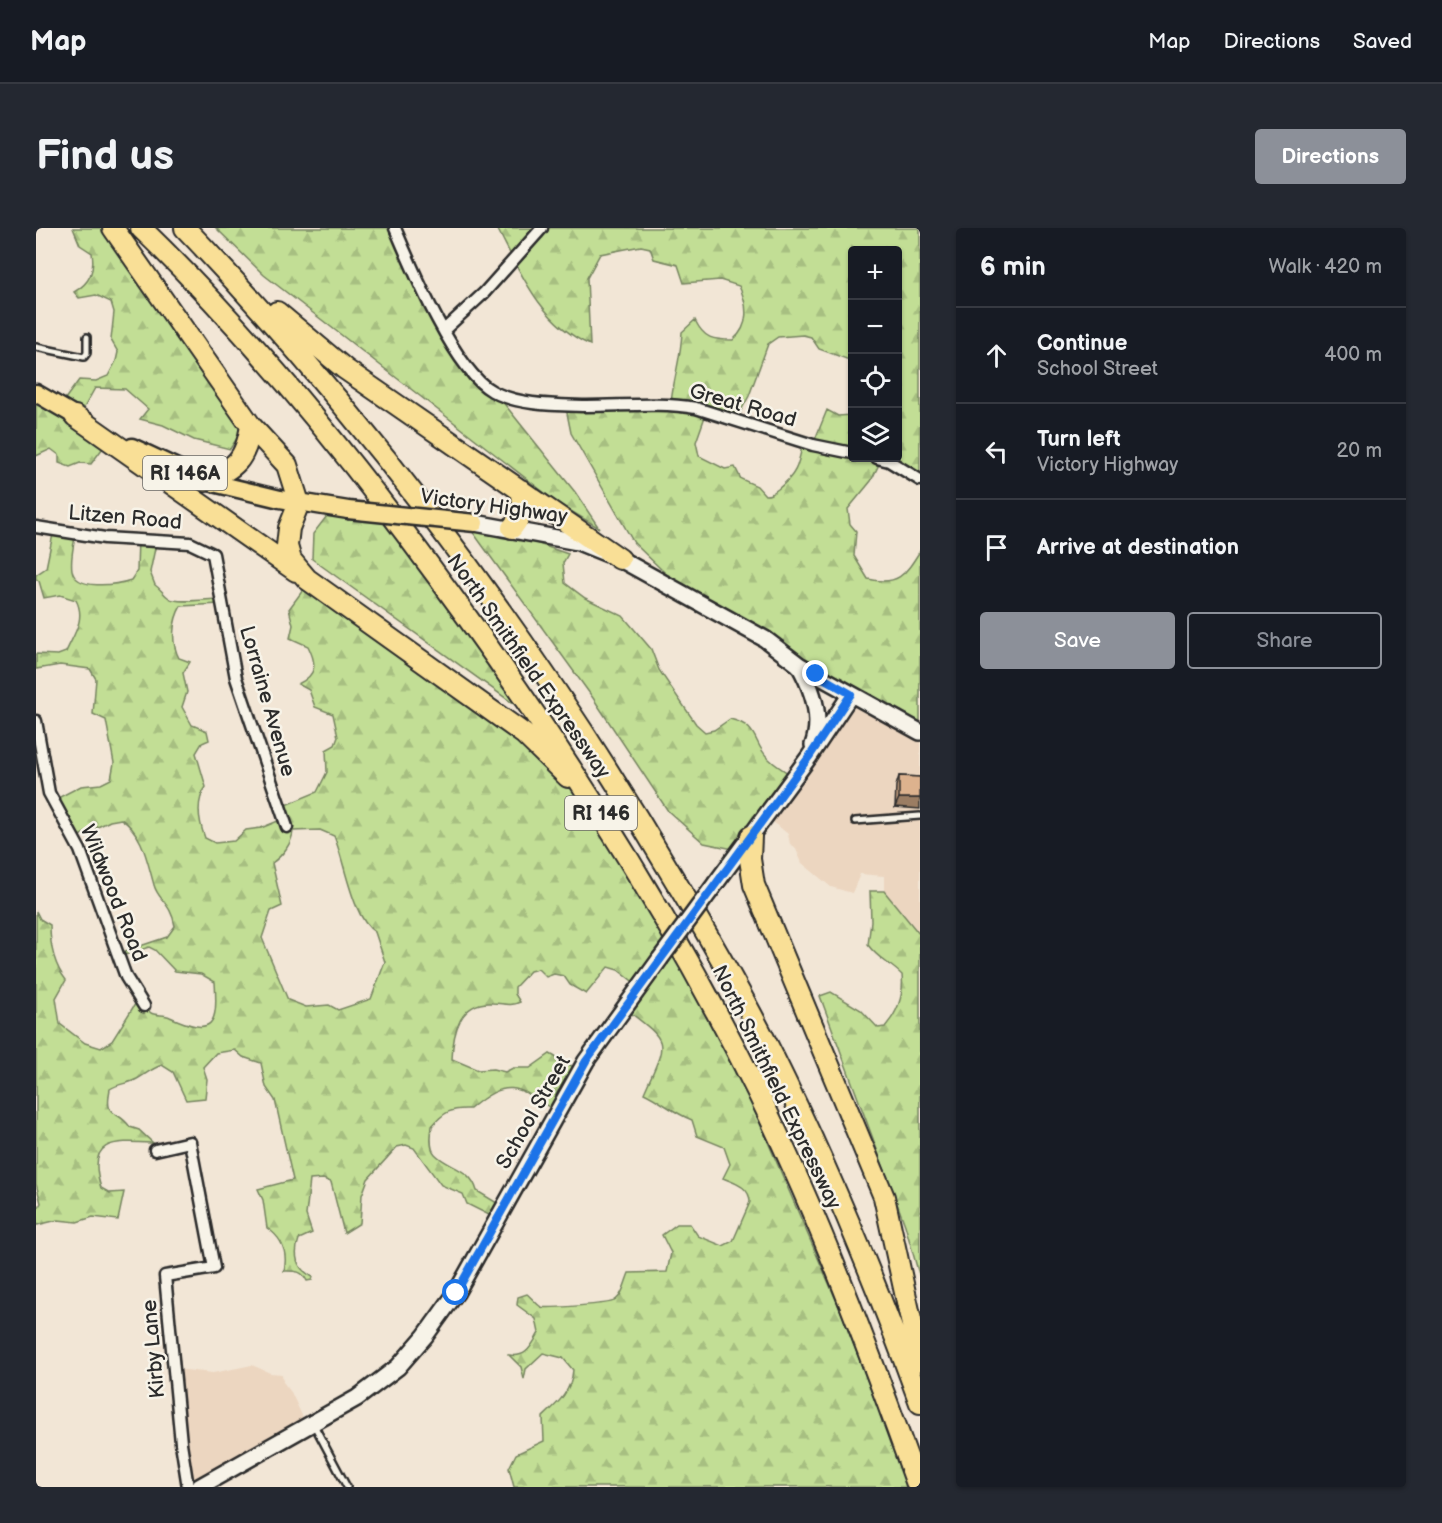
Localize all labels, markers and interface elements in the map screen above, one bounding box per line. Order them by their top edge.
text: Map [30,25,86,58]
text: Map [1148,29,1191,54]
text: Directions [1224,29,1320,54]
text: Saved [1353,29,1412,54]
button: Directions [1255,129,1406,184]
text: Find us [36,131,174,182]
map controls [848,246,902,462]
button: + [848,246,902,300]
text: 6 min [980,252,1046,283]
text: Walk · 420 m [1269,255,1382,279]
button: − [848,300,902,354]
text: Continue [1037,330,1127,357]
icon: ahead [980,339,1013,372]
text: 400 m [1324,343,1382,367]
button: locate [848,354,902,408]
text: School Street [1037,357,1158,381]
street label: Great Road [686,378,799,433]
button: layers [848,408,902,462]
text: Turn left [1037,426,1121,453]
icon: left [980,435,1013,468]
text: 20 m [1337,439,1382,463]
text: Victory Highway [1037,453,1178,477]
road number: RI 146A [143,456,227,490]
street label: Victory Highway [419,484,570,529]
street label: Litzen Road [67,500,183,535]
icon: arrive [980,531,1013,564]
text: Arrive at destination [1037,534,1239,561]
street label: North Smithfield Expressway [441,549,616,784]
button: Save [980,612,1175,669]
button: Share [1187,612,1382,669]
street label: Lorraine Avenue [234,623,301,779]
route end [802,660,828,686]
road number: RI 146 [565,796,637,830]
street label: Wildwood Road [75,821,152,965]
street label: North Smithfield Expressway [707,961,847,1214]
street label: School Street [491,1051,576,1173]
route start [442,1279,468,1305]
street label: Kirby Lane [137,1299,170,1399]

